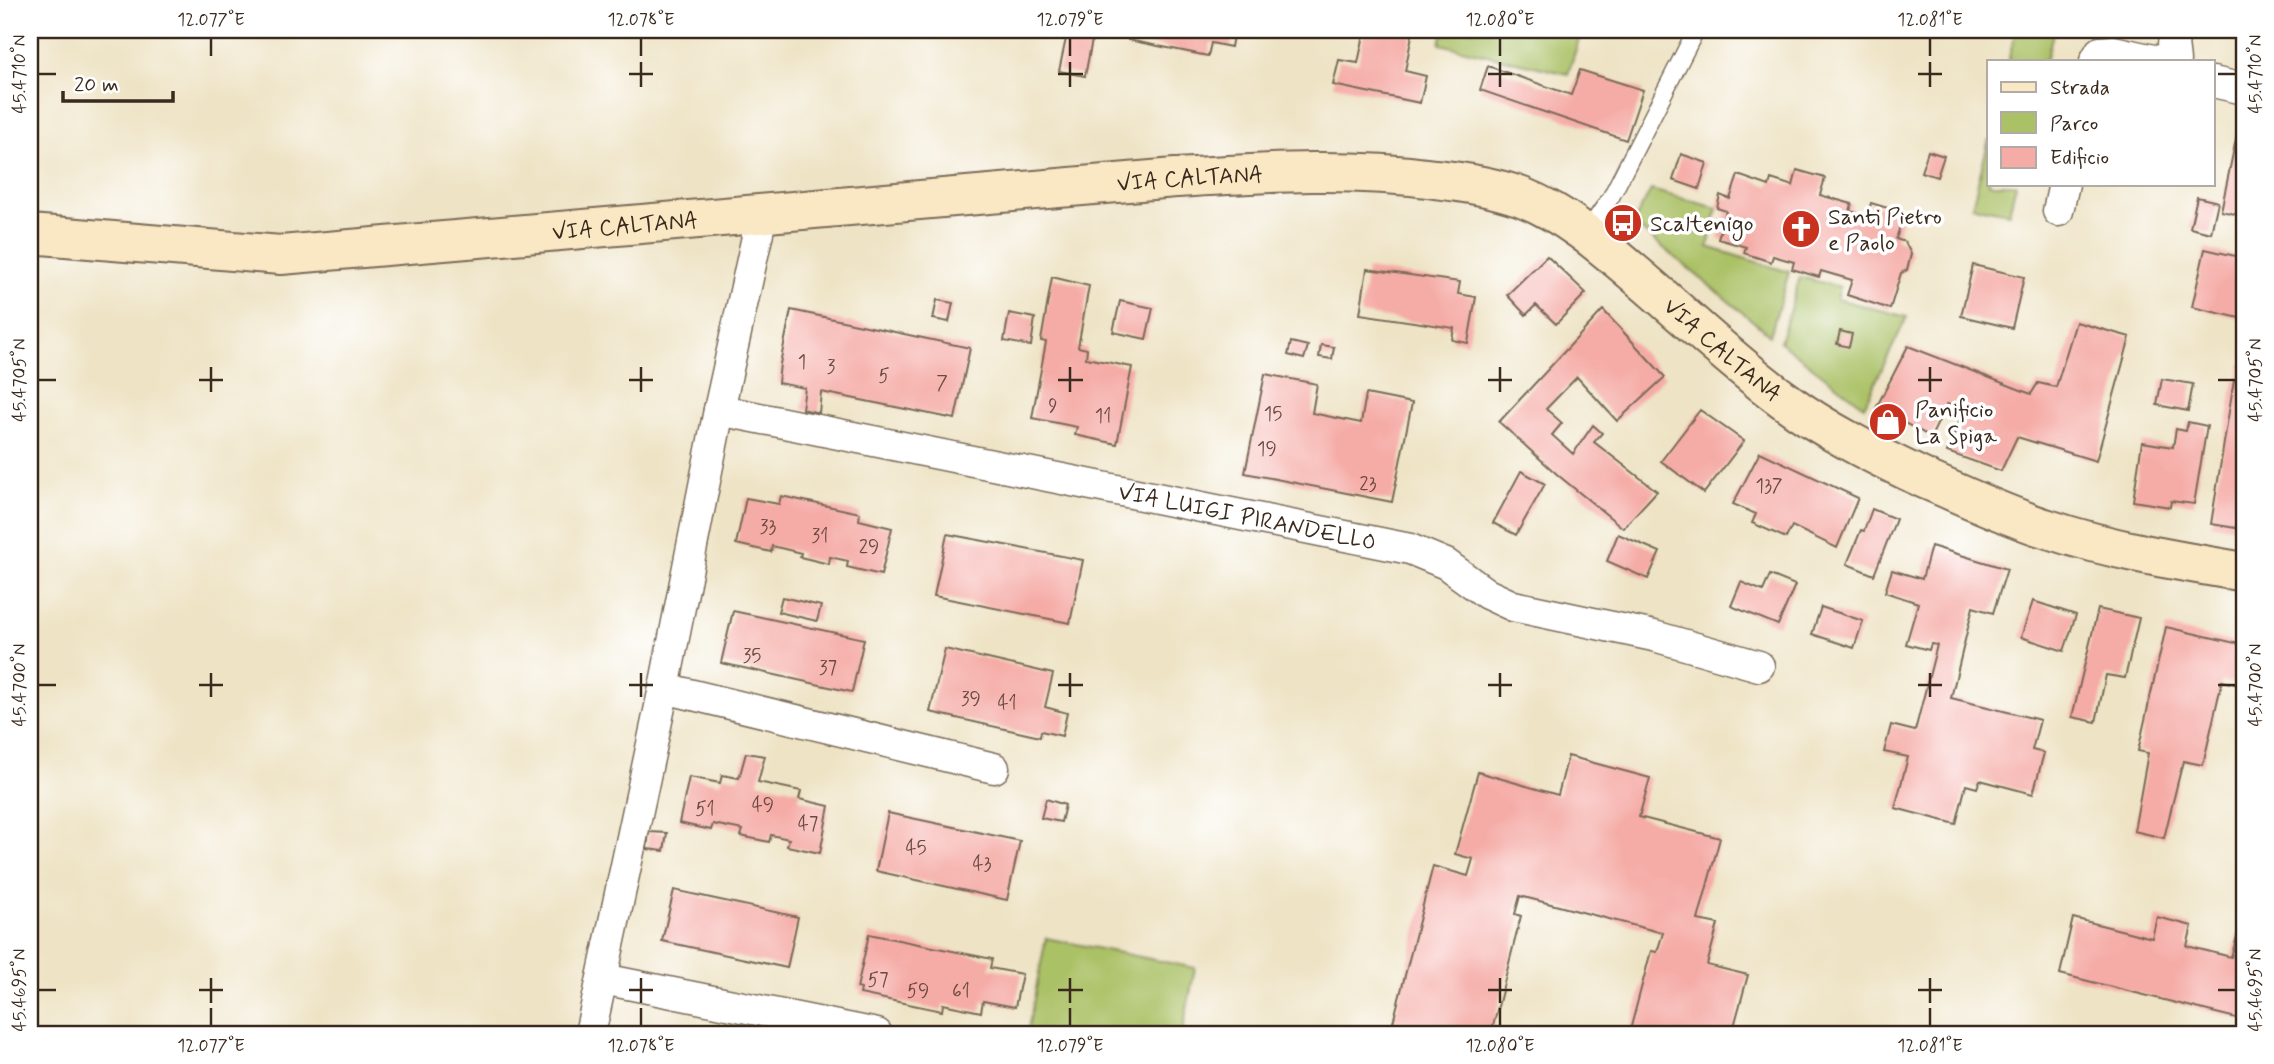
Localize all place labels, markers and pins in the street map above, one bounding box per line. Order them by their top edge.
bus stop icon: Scaltenigo [1602,202,1644,244]
place label: Santi Pietro e Paolo [1828,203,1942,259]
church icon: Santi Pietro e Paolo [1780,208,1822,250]
place label: Scaltenigo [1650,210,1754,242]
place label: Panificio La Spiga [1915,396,1997,452]
shop icon: Panificio La Spiga [1867,401,1909,443]

